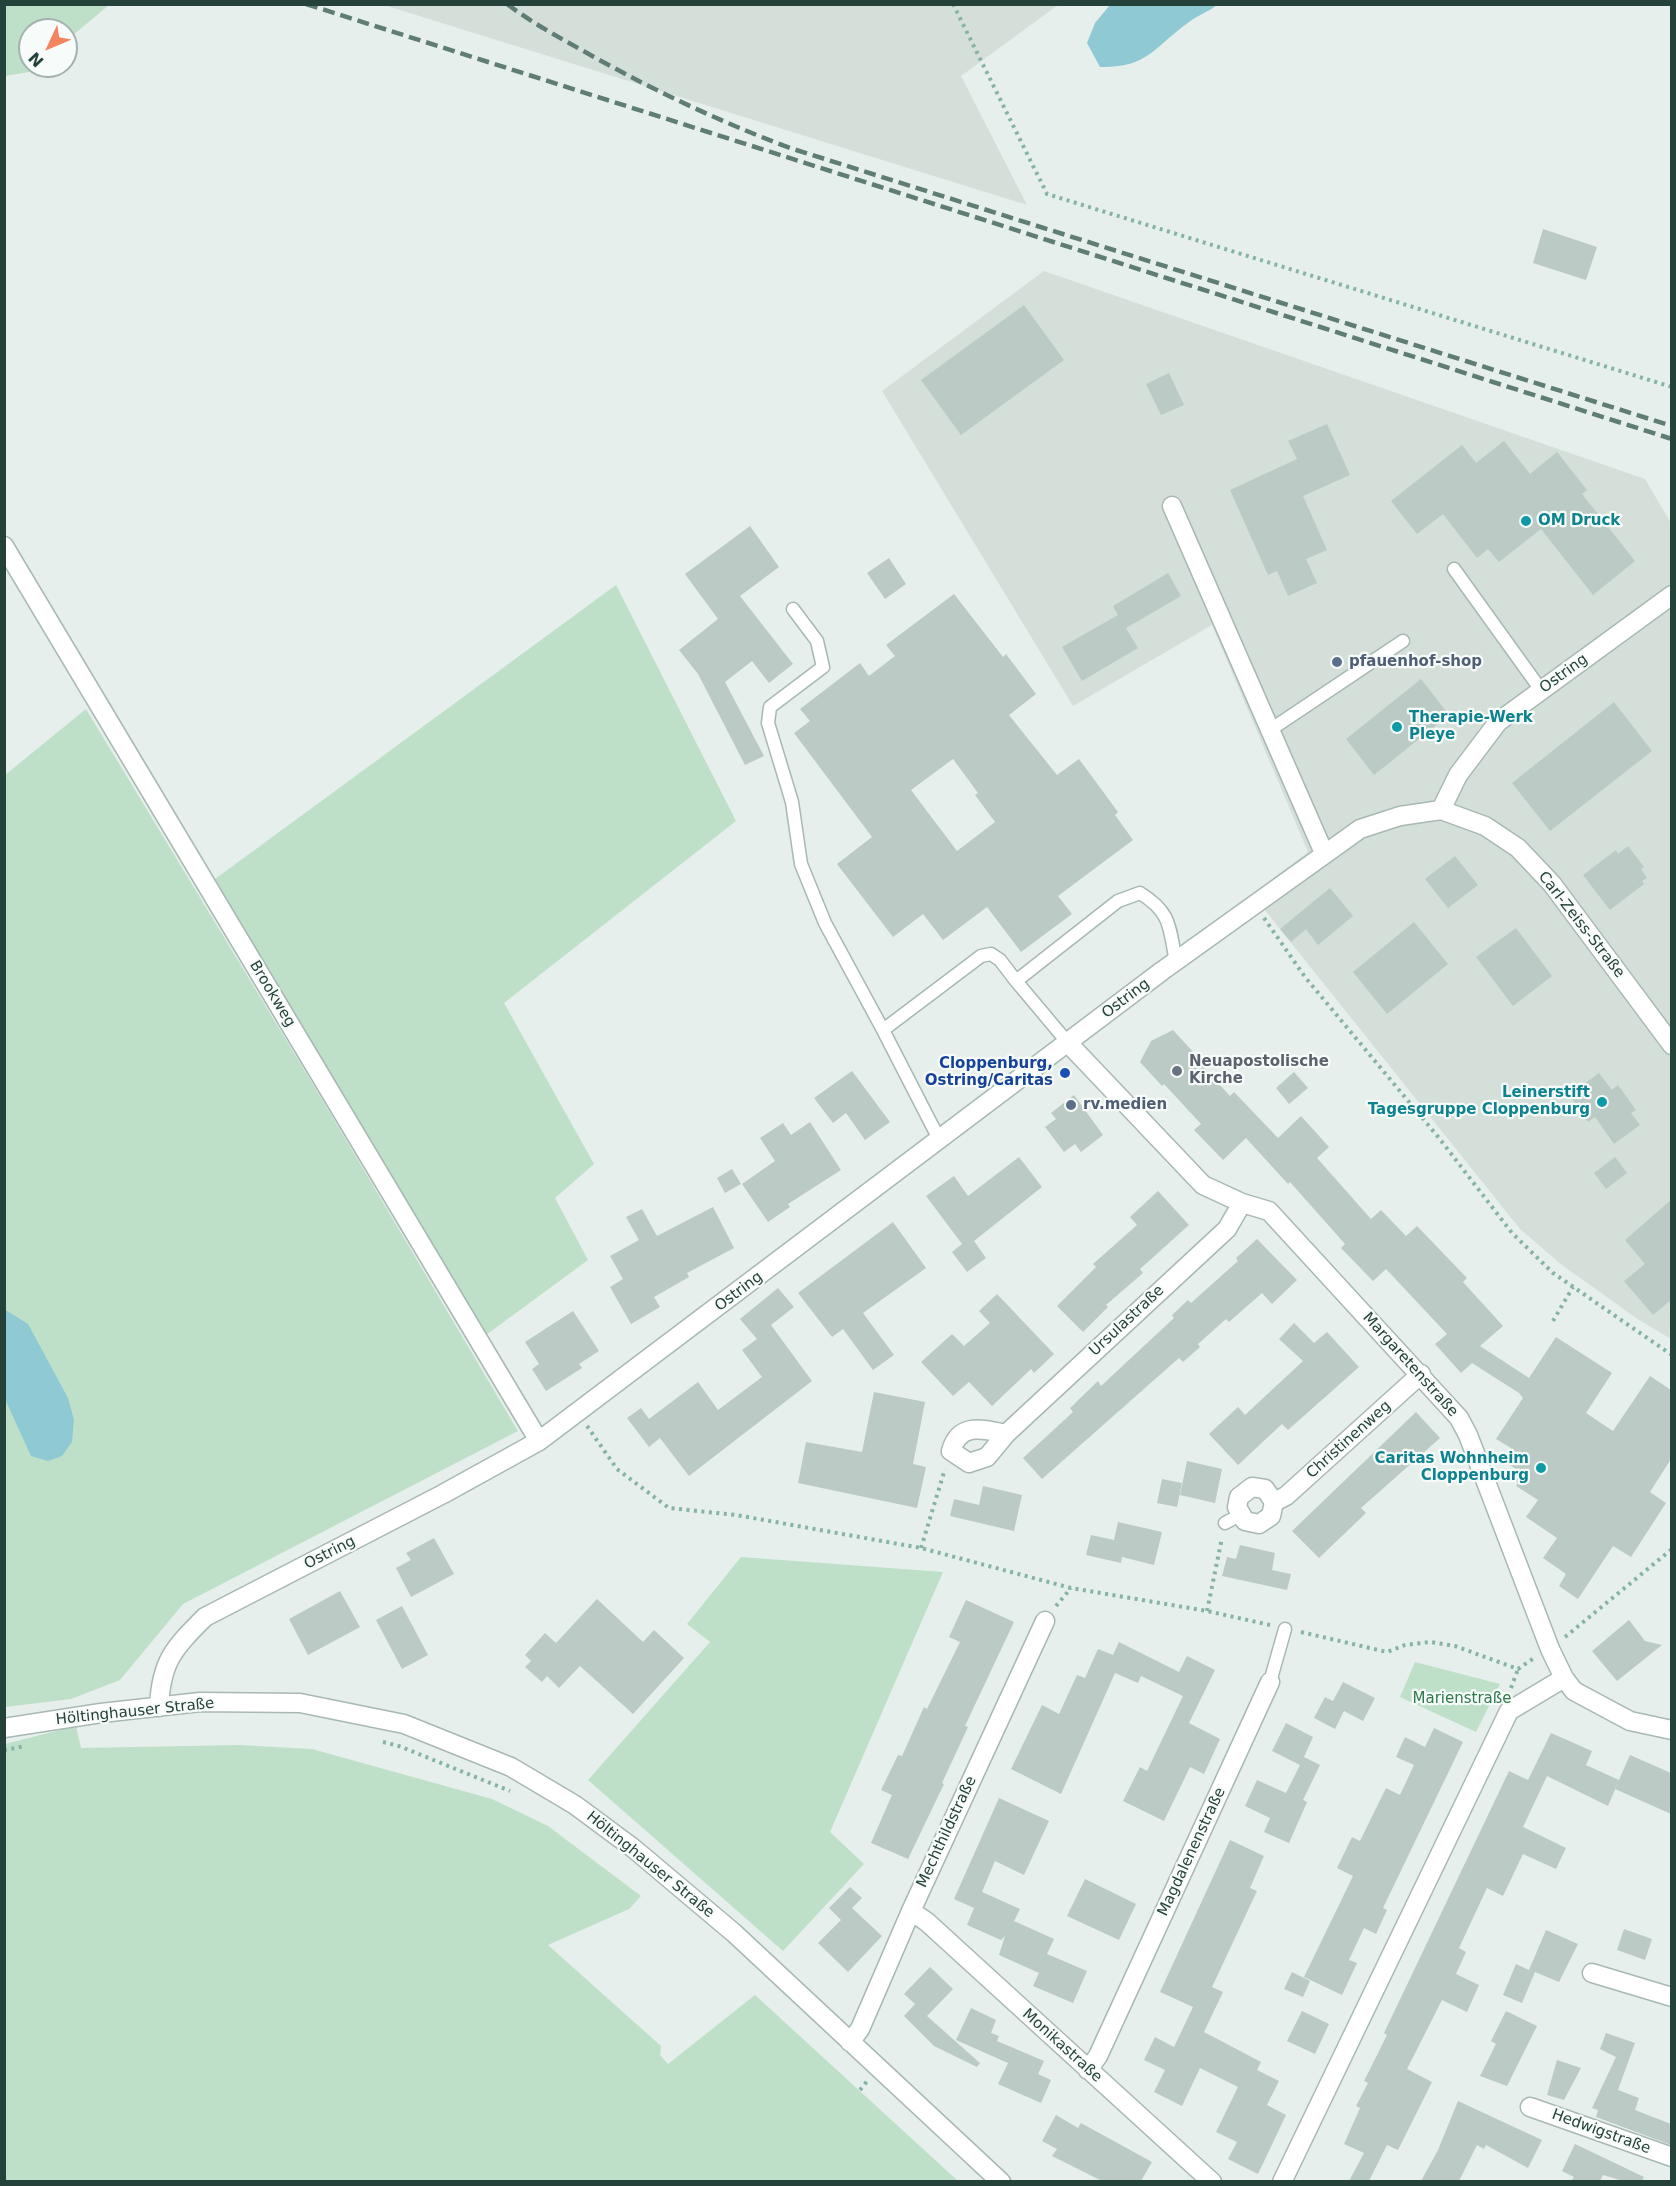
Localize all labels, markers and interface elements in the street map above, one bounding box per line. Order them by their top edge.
north arrow [18,18,78,78]
text: N [25,48,48,71]
place label: OM Druck [1538,512,1620,530]
marker: OM Druck [1519,514,1533,528]
street label: Ostring [1537,651,1591,697]
place label: pfauenhof-shop [1349,653,1482,671]
marker: pfauenhof-shop [1330,655,1344,669]
place label: Therapie-Werk Pleye [1409,709,1533,744]
marker: Therapie-Werk Pleye [1390,720,1404,734]
street label: Carl-Zeiss-Straße [1534,868,1628,982]
street label: Brookweg [245,958,299,1030]
street label: Ostring [1099,975,1153,1023]
place label: Neuapostolische Kirche [1189,1053,1329,1088]
place label: Cloppenburg, Ostring/Caritas [925,1055,1053,1090]
marker: Neuapostolische Kirche [1170,1064,1184,1078]
marker: Cloppenburg, Ostring/Caritas [1058,1066,1072,1080]
place label: Leinerstift Tagesgruppe Cloppenburg [1368,1084,1590,1119]
marker: Leinerstift Tagesgruppe Cloppenburg [1595,1095,1609,1109]
place label: rv.medien [1083,1096,1167,1114]
marker: rv.medien [1064,1098,1078,1112]
street label: Ostring [712,1268,766,1316]
street label: Ursulastraße [1086,1282,1168,1360]
street label: Margaretenstraße [1358,1309,1462,1421]
street label: Christinenweg [1303,1397,1395,1483]
place label: Caritas Wohnheim Cloppenburg [1375,1450,1529,1485]
marker: Caritas Wohnheim Cloppenburg [1534,1461,1548,1475]
street label: Ostring [301,1533,359,1573]
park label: Marienstraße [1413,1690,1511,1708]
street label: Höltinghauser Straße [55,1695,215,1729]
street label: Mechthildstraße [913,1773,981,1891]
street label: Magdalenenstraße [1154,1785,1230,1919]
street label: Höltinghauser Straße [582,1808,718,1922]
street label: Monikastraße [1018,2005,1106,2087]
street label: Hedwigstraße [1549,2106,1653,2158]

